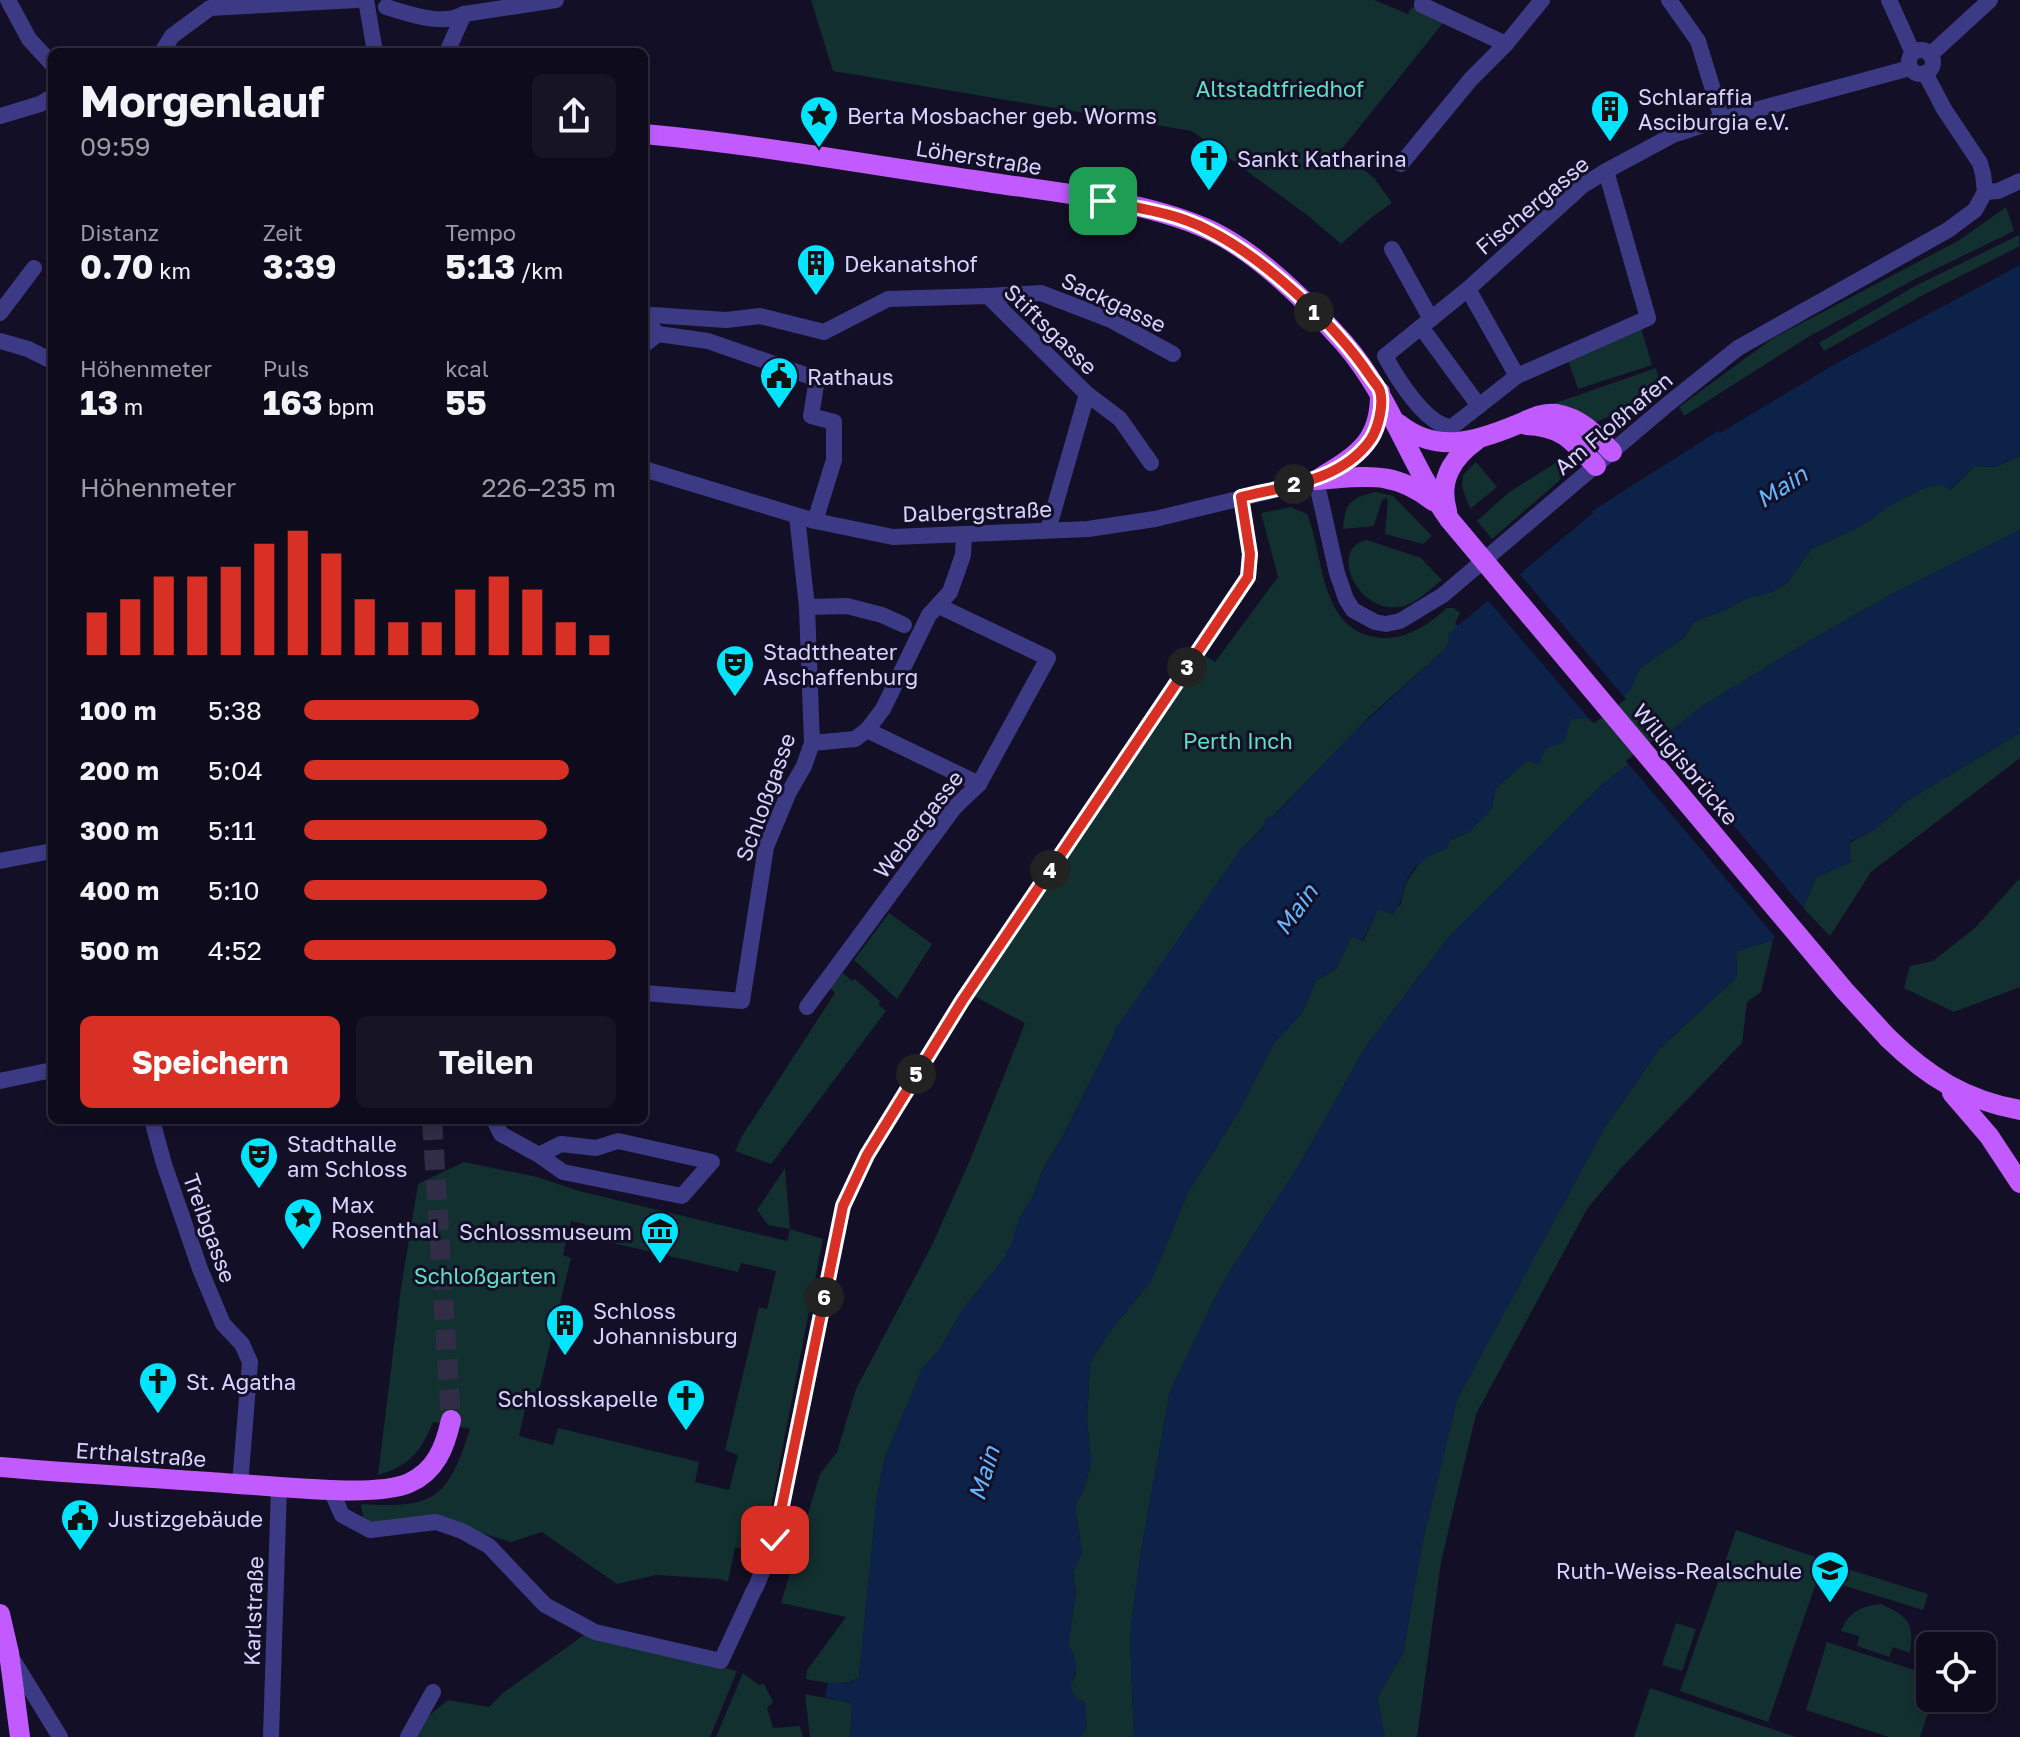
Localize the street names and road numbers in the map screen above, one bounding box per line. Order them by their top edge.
street label: Löherstraße [914,134,1044,180]
street label: Fischergasse [1470,150,1594,260]
street label: Sackgasse [1057,266,1171,338]
street label: Stiftsgasse [999,278,1103,380]
street label: Am Floßhafen [1549,366,1677,480]
street label: Dalbergstraße [902,495,1052,527]
street label: Willigisbrücke [1627,698,1745,830]
street label: Schloßgasse [729,729,801,865]
street label: Webergasse [867,765,969,883]
street label: Treibgasse [178,1170,242,1286]
street label: Erthalstraße [75,1436,207,1472]
street label: Karlstraße [238,1556,268,1666]

